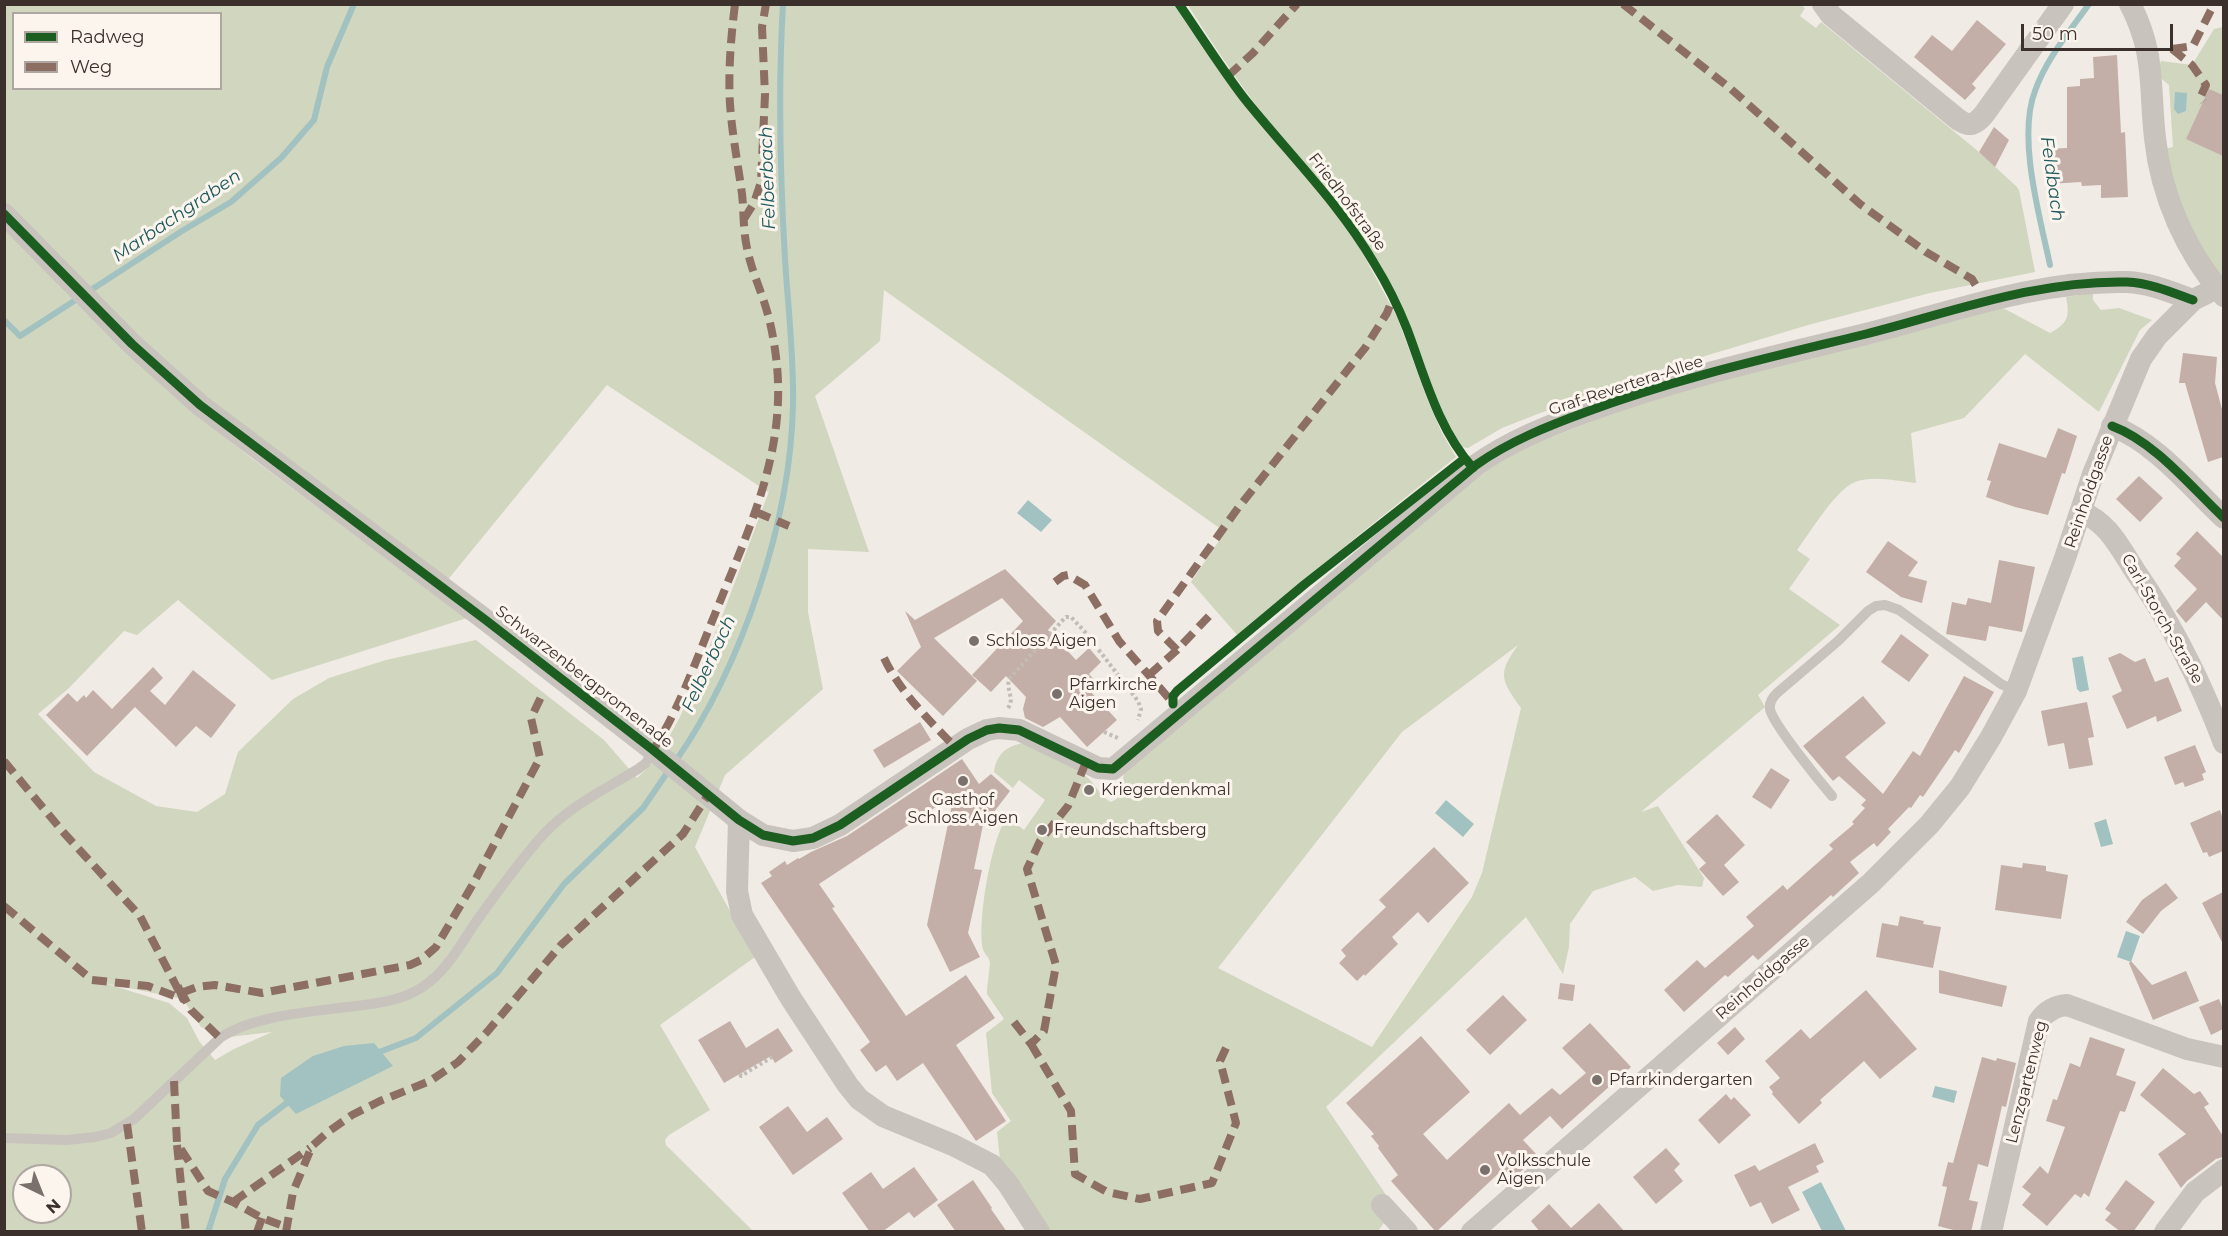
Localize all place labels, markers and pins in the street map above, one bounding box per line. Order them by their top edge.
place label: Schloss Aigen [986,631,1097,651]
marker: Schloss Aigen [967,634,981,648]
place label: Pfarrkirche Aigen [1069,675,1157,713]
marker: Pfarrkirche Aigen [1050,687,1064,701]
marker: Gasthof Schloss Aigen [956,774,970,788]
place label: Kriegerdenkmal [1101,780,1231,800]
marker: Kriegerdenkmal [1082,783,1096,797]
place label: Gasthof Schloss Aigen [908,790,1018,828]
place label: Freundschaftsberg [1054,820,1207,840]
marker: Freundschaftsberg [1035,823,1049,837]
place label: Pfarrkindergarten [1609,1070,1753,1090]
marker: Pfarrkindergarten [1590,1073,1604,1087]
place label: Volksschule Aigen [1497,1151,1591,1189]
marker: Volksschule Aigen [1478,1163,1492,1177]

